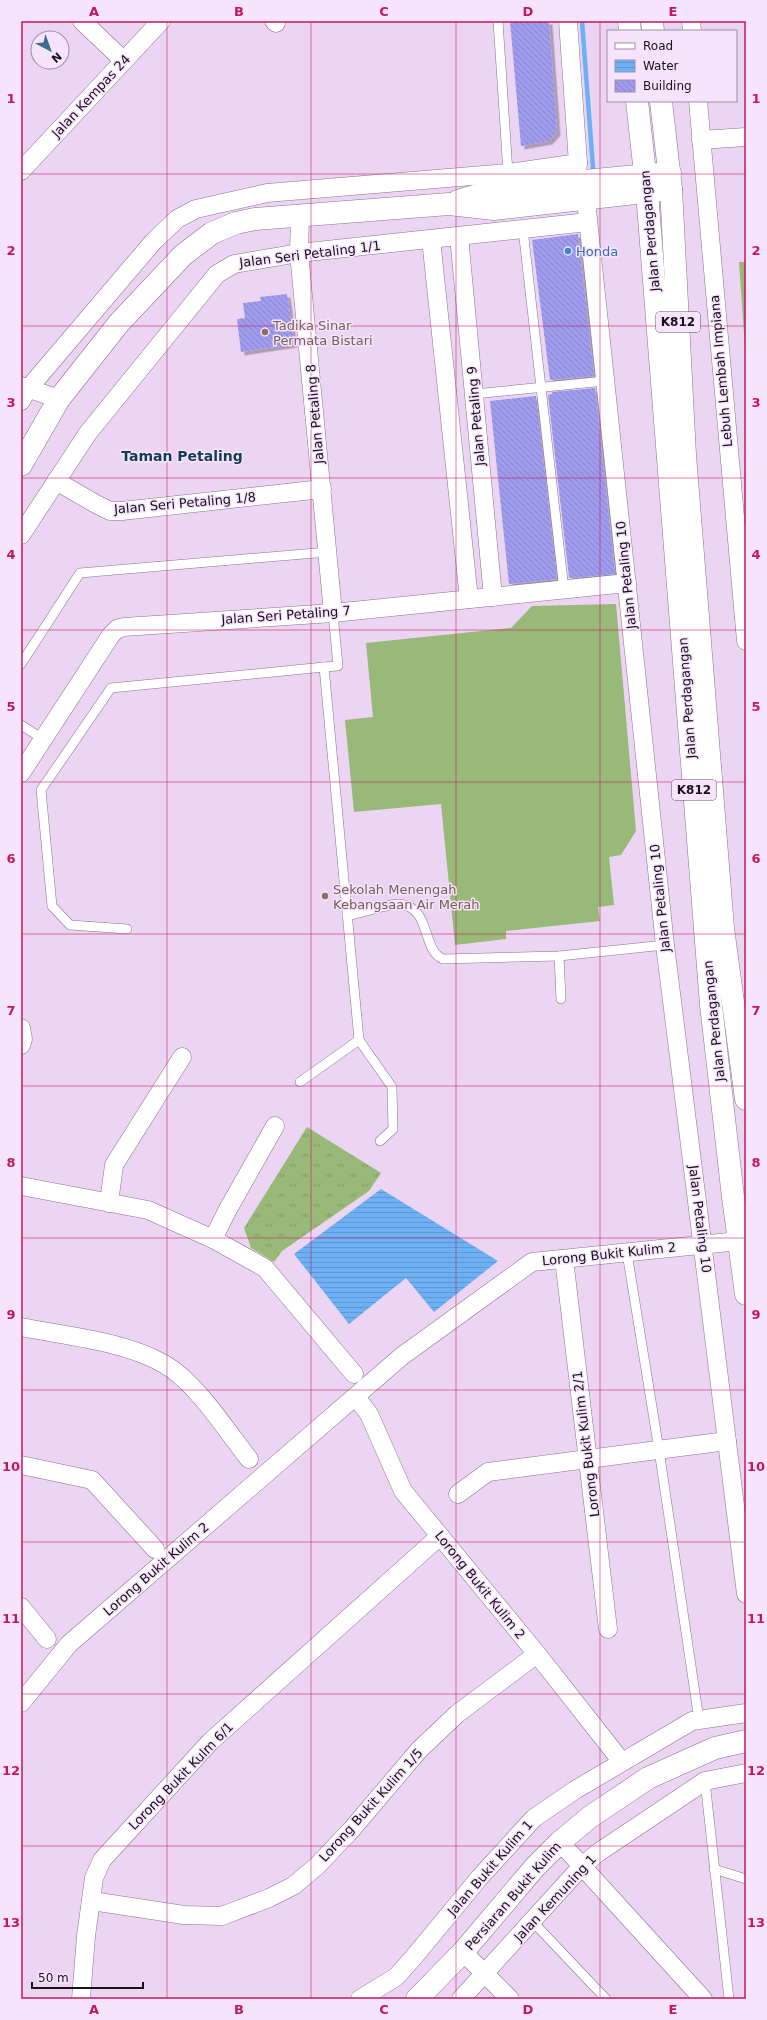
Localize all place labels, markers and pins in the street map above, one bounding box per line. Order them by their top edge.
place label: Honda [576,244,618,259]
marker: Honda [563,246,573,256]
place label: Tadika Sinar Permata Bistari [272,318,373,348]
marker: Tadika Sinar Permata Bistari [260,327,270,337]
place label: Sekolah Menengah Kebangsaan Air Merah [333,882,479,912]
marker: Sekolah Menengah Kebangsaan Air Merah [320,891,330,901]

